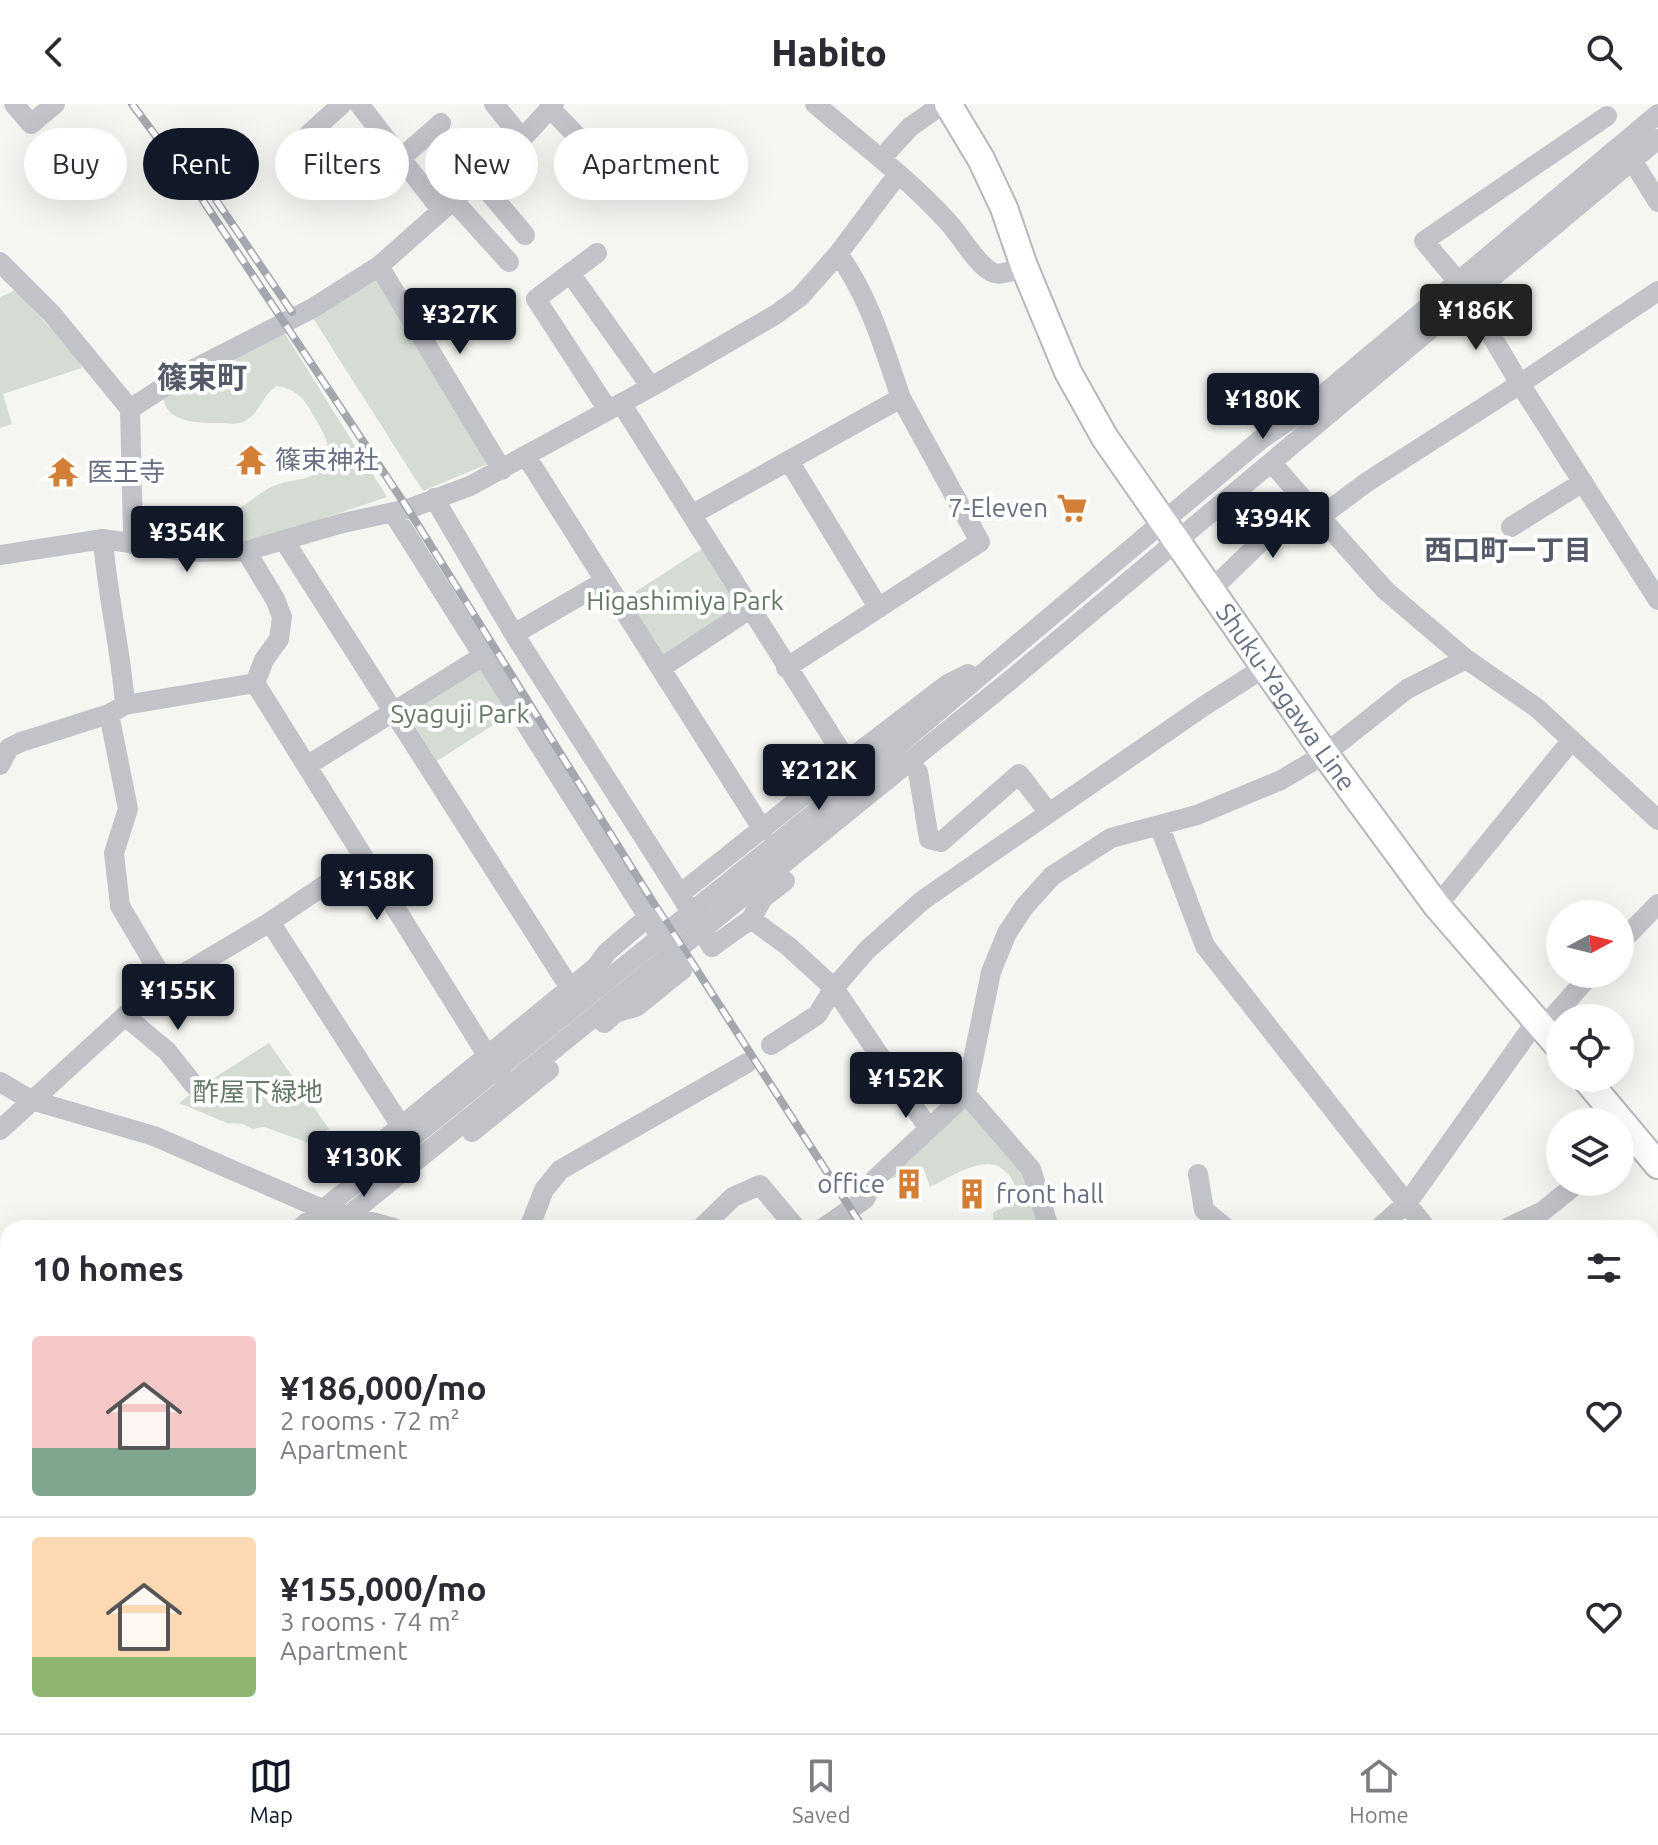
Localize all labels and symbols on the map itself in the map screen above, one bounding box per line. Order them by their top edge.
pin: ¥186K [1420,284,1532,352]
pin: ¥327K [404,288,516,356]
district label: 篠束町 [157,360,247,394]
pin: ¥180K [1207,373,1319,441]
temple icon: 篠束神社 [234,443,268,477]
place label: 篠束神社 [275,445,379,474]
temple icon: 医王寺 [46,455,80,489]
place label: 医王寺 [87,457,165,486]
supermarket icon: 7-Eleven [1055,491,1089,525]
pin: ¥394K [1217,492,1329,560]
place label: 7-Eleven [948,493,1048,522]
pin: ¥354K [131,506,243,574]
district label: 西口町一丁目 [1424,534,1592,565]
park label: Higashimiya Park [586,586,784,615]
street label: Shuku-Yagawa Line [1211,598,1362,796]
park label: Syaguji Park [390,699,530,728]
pin: ¥212K [763,744,875,812]
pin: ¥158K [321,854,433,922]
north arrow [1546,900,1634,988]
pin: ¥155K [122,964,234,1032]
pin: ¥152K [850,1052,962,1120]
park label: 酢屋下緑地 [193,1077,323,1106]
pin: ¥130K [308,1131,420,1199]
building icon: office [892,1167,926,1201]
place label: office [817,1169,885,1198]
building icon: front hall [955,1177,989,1211]
place label: front hall [996,1179,1104,1208]

